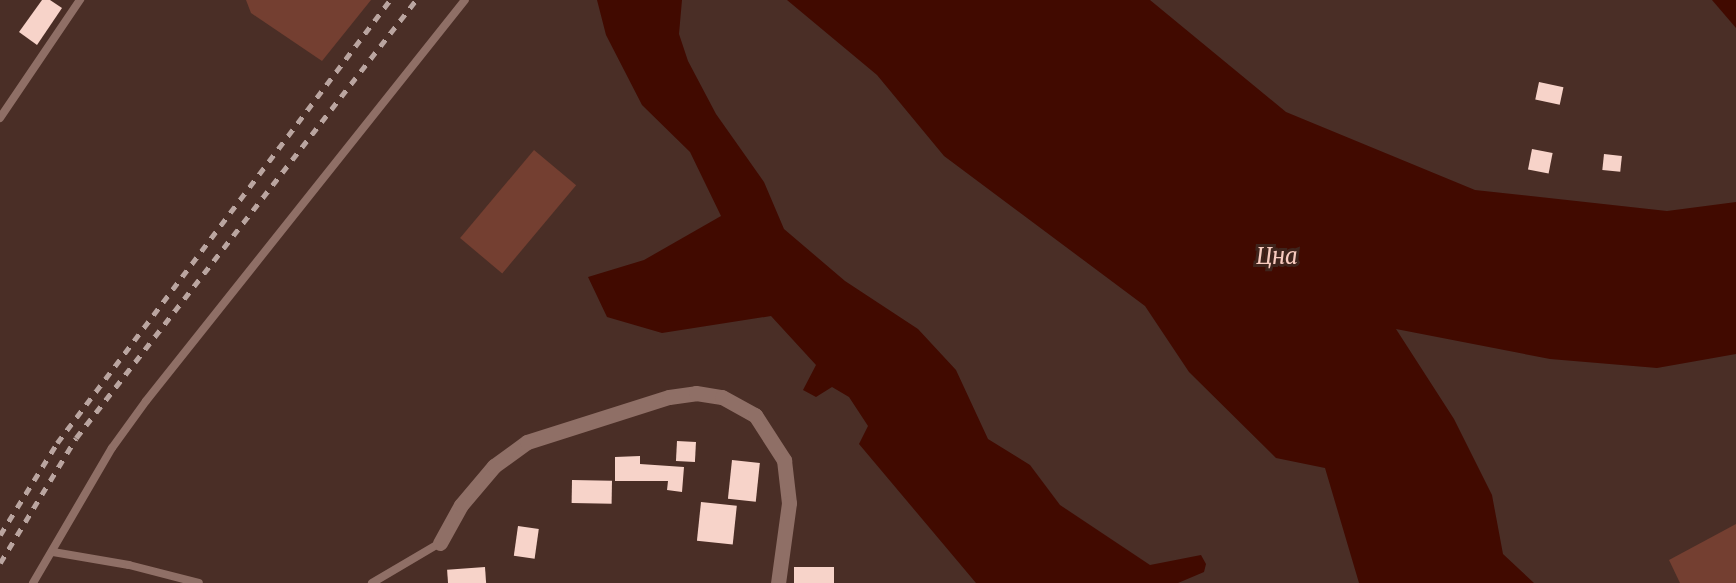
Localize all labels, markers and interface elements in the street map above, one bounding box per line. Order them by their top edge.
water label: Цна [1256,244,1298,270]

